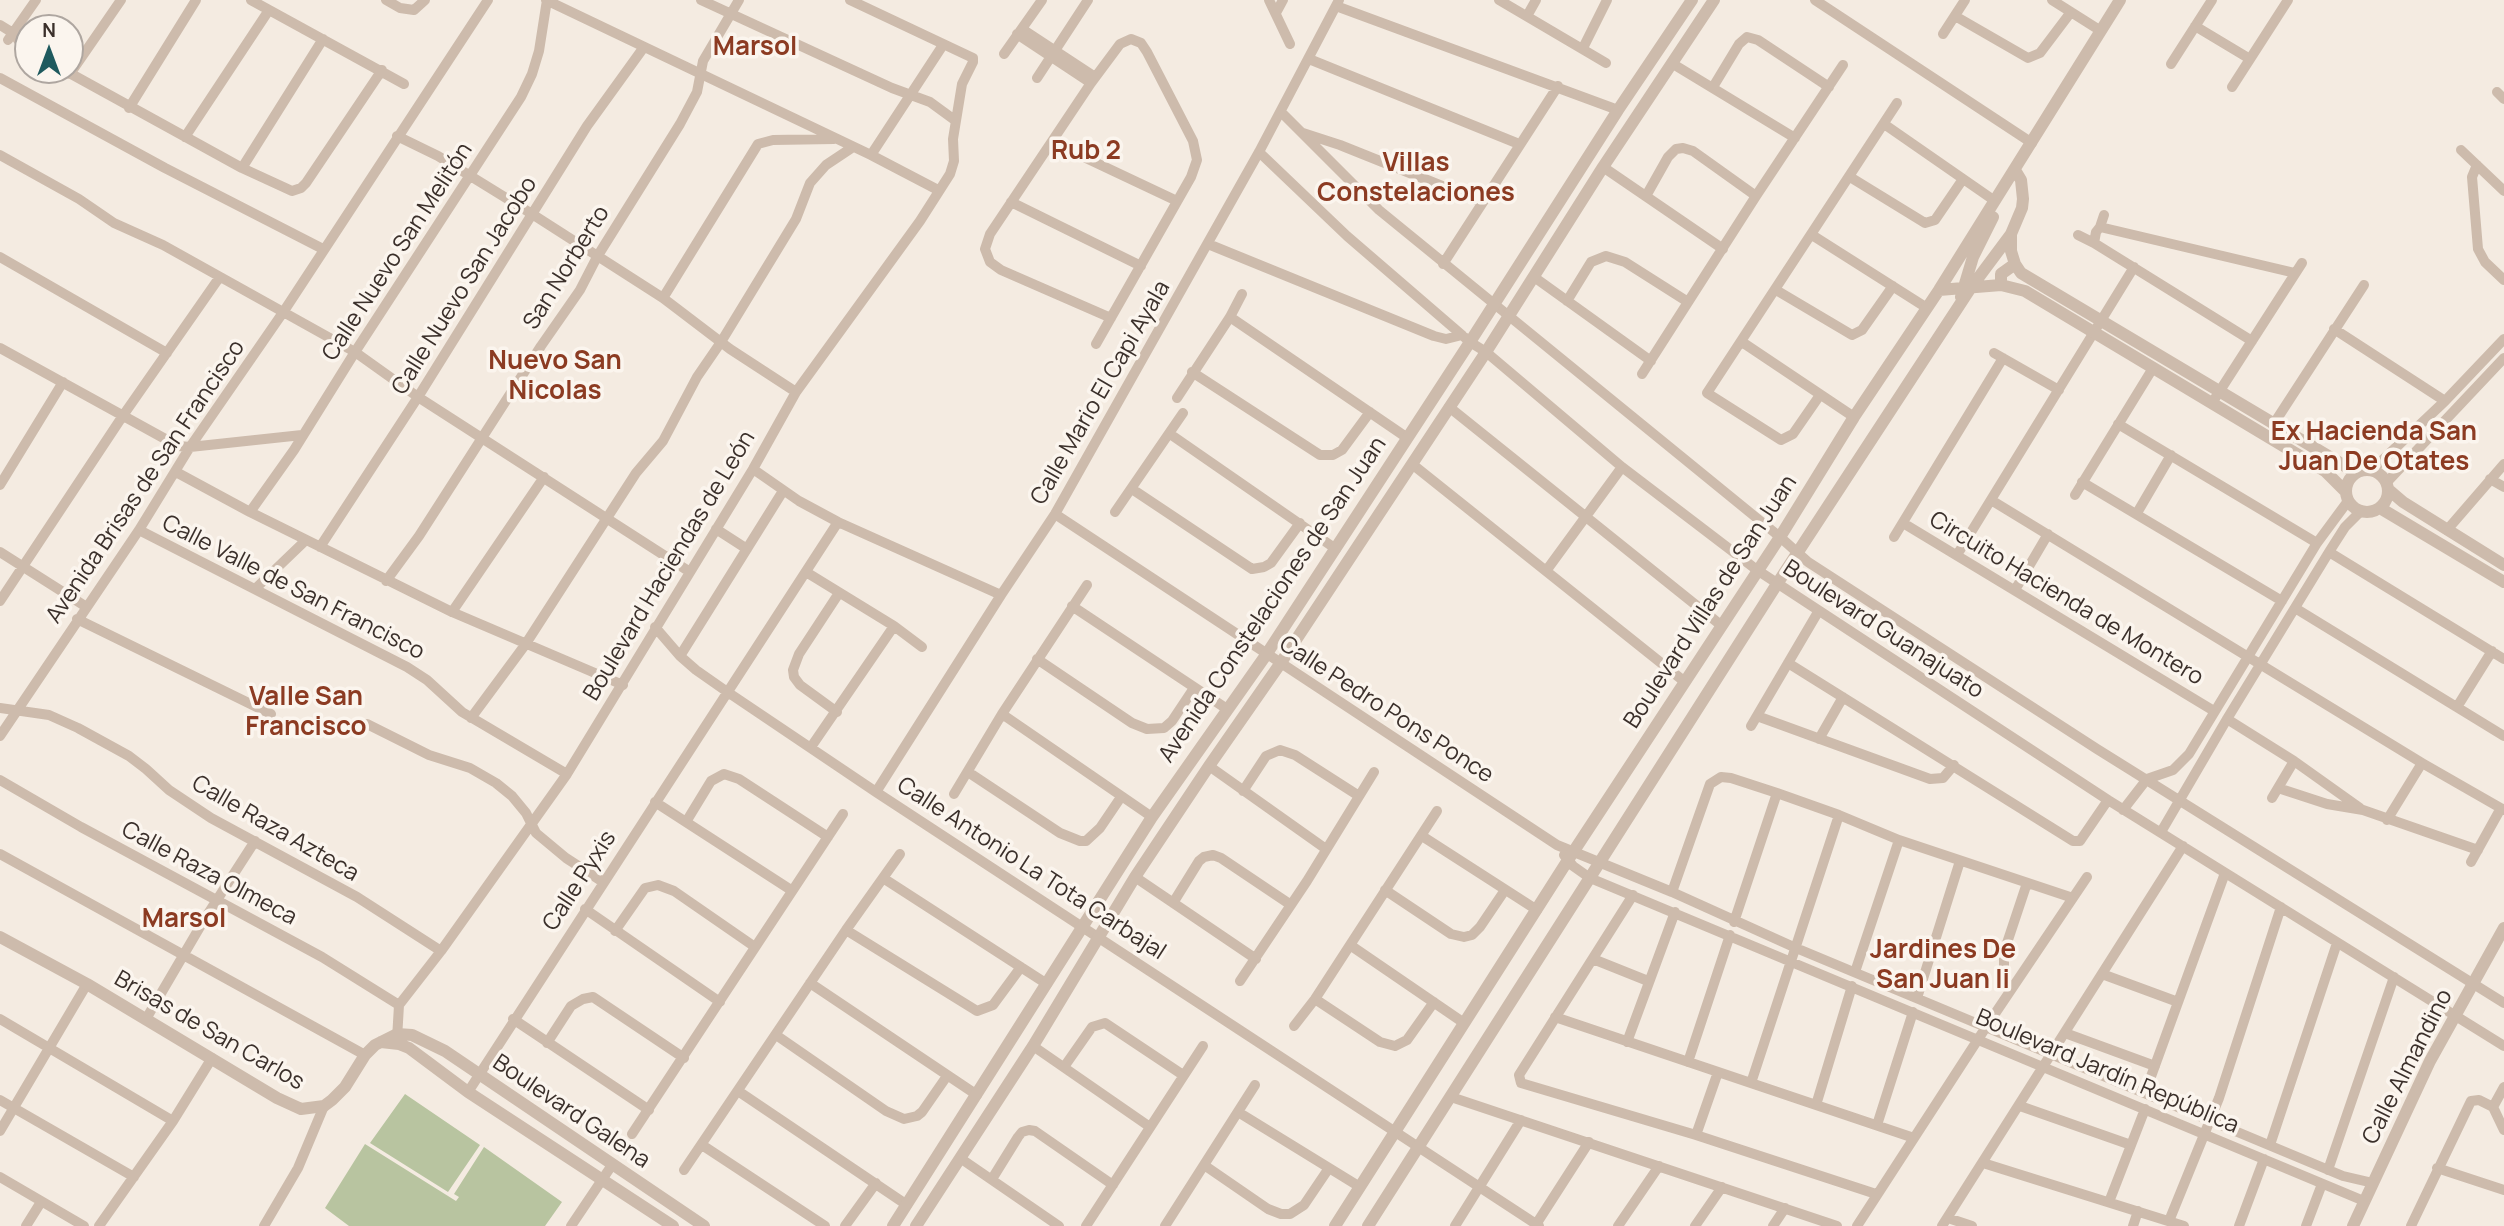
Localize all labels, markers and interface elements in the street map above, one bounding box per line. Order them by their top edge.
north arrow [14,14,84,84]
text: N [42,17,56,43]
district label: Marsol [713,32,797,64]
district label: Rub 2 [1051,136,1121,168]
street label: Calle Nuevo San Melitón [317,138,479,366]
district label: Villas Constelaciones [1317,148,1515,210]
street label: Calle Nuevo San Jacobo [387,172,543,400]
street label: San Norberto [518,201,616,335]
street label: Calle Mario El Capi Ayala [1026,276,1176,510]
street label: Avenida Brisas de San Francisco [41,335,251,629]
district label: Nuevo San Nicolas [488,346,622,408]
district label: Ex Hacienda San Juan De Otates [2271,417,2477,478]
street label: Boulevard Haciendas de León [578,426,762,706]
street label: Avenida Constelaciones de San Juan [1153,432,1393,768]
street label: Boulevard Villas de San Juan [1619,470,1803,734]
street label: Circuito Hacienda de Montero [1924,506,2208,692]
street label: Calle Valle de San Francisco [157,510,429,666]
street label: Boulevard Guanajuato [1778,555,1988,705]
street label: Calle Pedro Pons Ponce [1274,630,1498,790]
district label: Valle San Francisco [245,682,367,744]
street label: Calle Raza Azteca [186,770,364,888]
street label: Calle Antonio La Tota Carbajal [891,772,1171,966]
street label: Calle Raza Olmeca [117,816,301,932]
street label: Calle Pyxis [537,826,623,936]
district label: Marsol [142,904,226,936]
district label: Jardines De San Juan Ii [1870,935,2016,996]
street label: Brisas de San Carlos [109,965,309,1097]
street label: Calle Almandino [2357,985,2459,1149]
street label: Boulevard Jardín República [1971,1004,2243,1140]
street label: Boulevard Galena [487,1049,655,1175]

